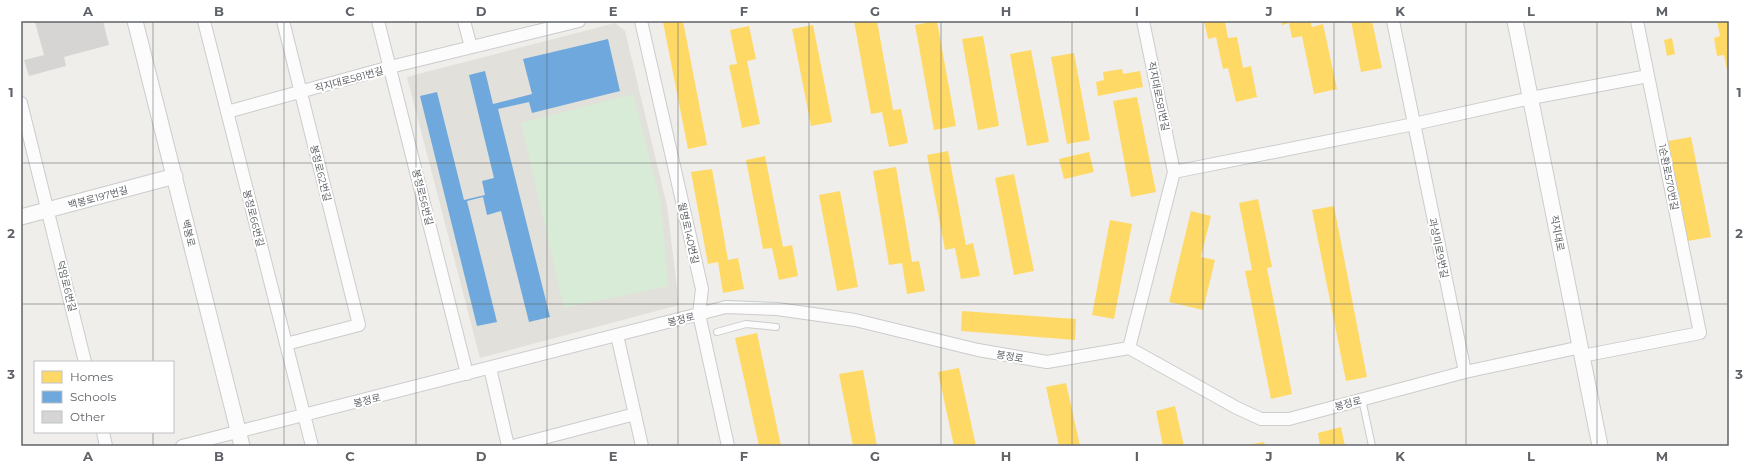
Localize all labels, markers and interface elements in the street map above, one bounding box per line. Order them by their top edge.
text: A [82,3,94,19]
text: B [214,3,224,19]
text: C [345,3,355,19]
text: D [476,3,487,19]
text: E [609,3,618,19]
text: F [740,3,748,19]
text: G [870,3,880,19]
text: H [1001,3,1011,19]
text: I [1135,3,1139,19]
text: J [1264,3,1273,19]
text: K [1395,3,1405,19]
text: L [1527,3,1535,19]
text: M [1656,3,1668,19]
street label: 직지대로581번길 [1145,60,1172,132]
street label: 직지대로581번길 [313,64,385,95]
text: 1 [8,84,14,100]
text: 1 [1736,84,1742,100]
street label: 1순환로570번길 [1656,143,1681,211]
street label: 봉정로62번길 [307,144,334,203]
street label: 봉정로56번길 [409,168,436,227]
street label: 백봉로197번길 [67,183,130,212]
street label: 봉정로66번길 [240,188,267,248]
street label: 월명로140번길 [675,201,702,265]
street label: 직지대로 [1548,214,1567,252]
street label: 과상미로9번길 [1426,217,1451,279]
street label: 백봉로 [179,218,198,248]
text: 2 [7,225,15,241]
text: 2 [1735,225,1743,241]
street label: 덕암로6번길 [54,259,79,313]
street label: 봉정로 [666,310,696,329]
street label: 봉정로 [995,348,1025,365]
legend [34,361,174,433]
text: 3 [6,366,15,382]
text: 3 [1734,366,1743,382]
text: Homes [70,369,113,384]
text: Schools [70,389,116,404]
street label: 봉정로 [352,391,382,410]
street label: 봉정로 [1333,394,1363,413]
text: Other [70,409,105,424]
text: A [82,448,94,464]
text: B [214,448,224,464]
text: C [345,448,355,464]
text: D [476,448,487,464]
text: E [609,448,618,464]
text: F [740,448,748,464]
text: G [870,448,880,464]
text: H [1001,448,1011,464]
text: I [1135,448,1139,464]
text: J [1264,448,1273,464]
text: K [1395,448,1405,464]
text: L [1527,448,1535,464]
text: M [1656,448,1668,464]

